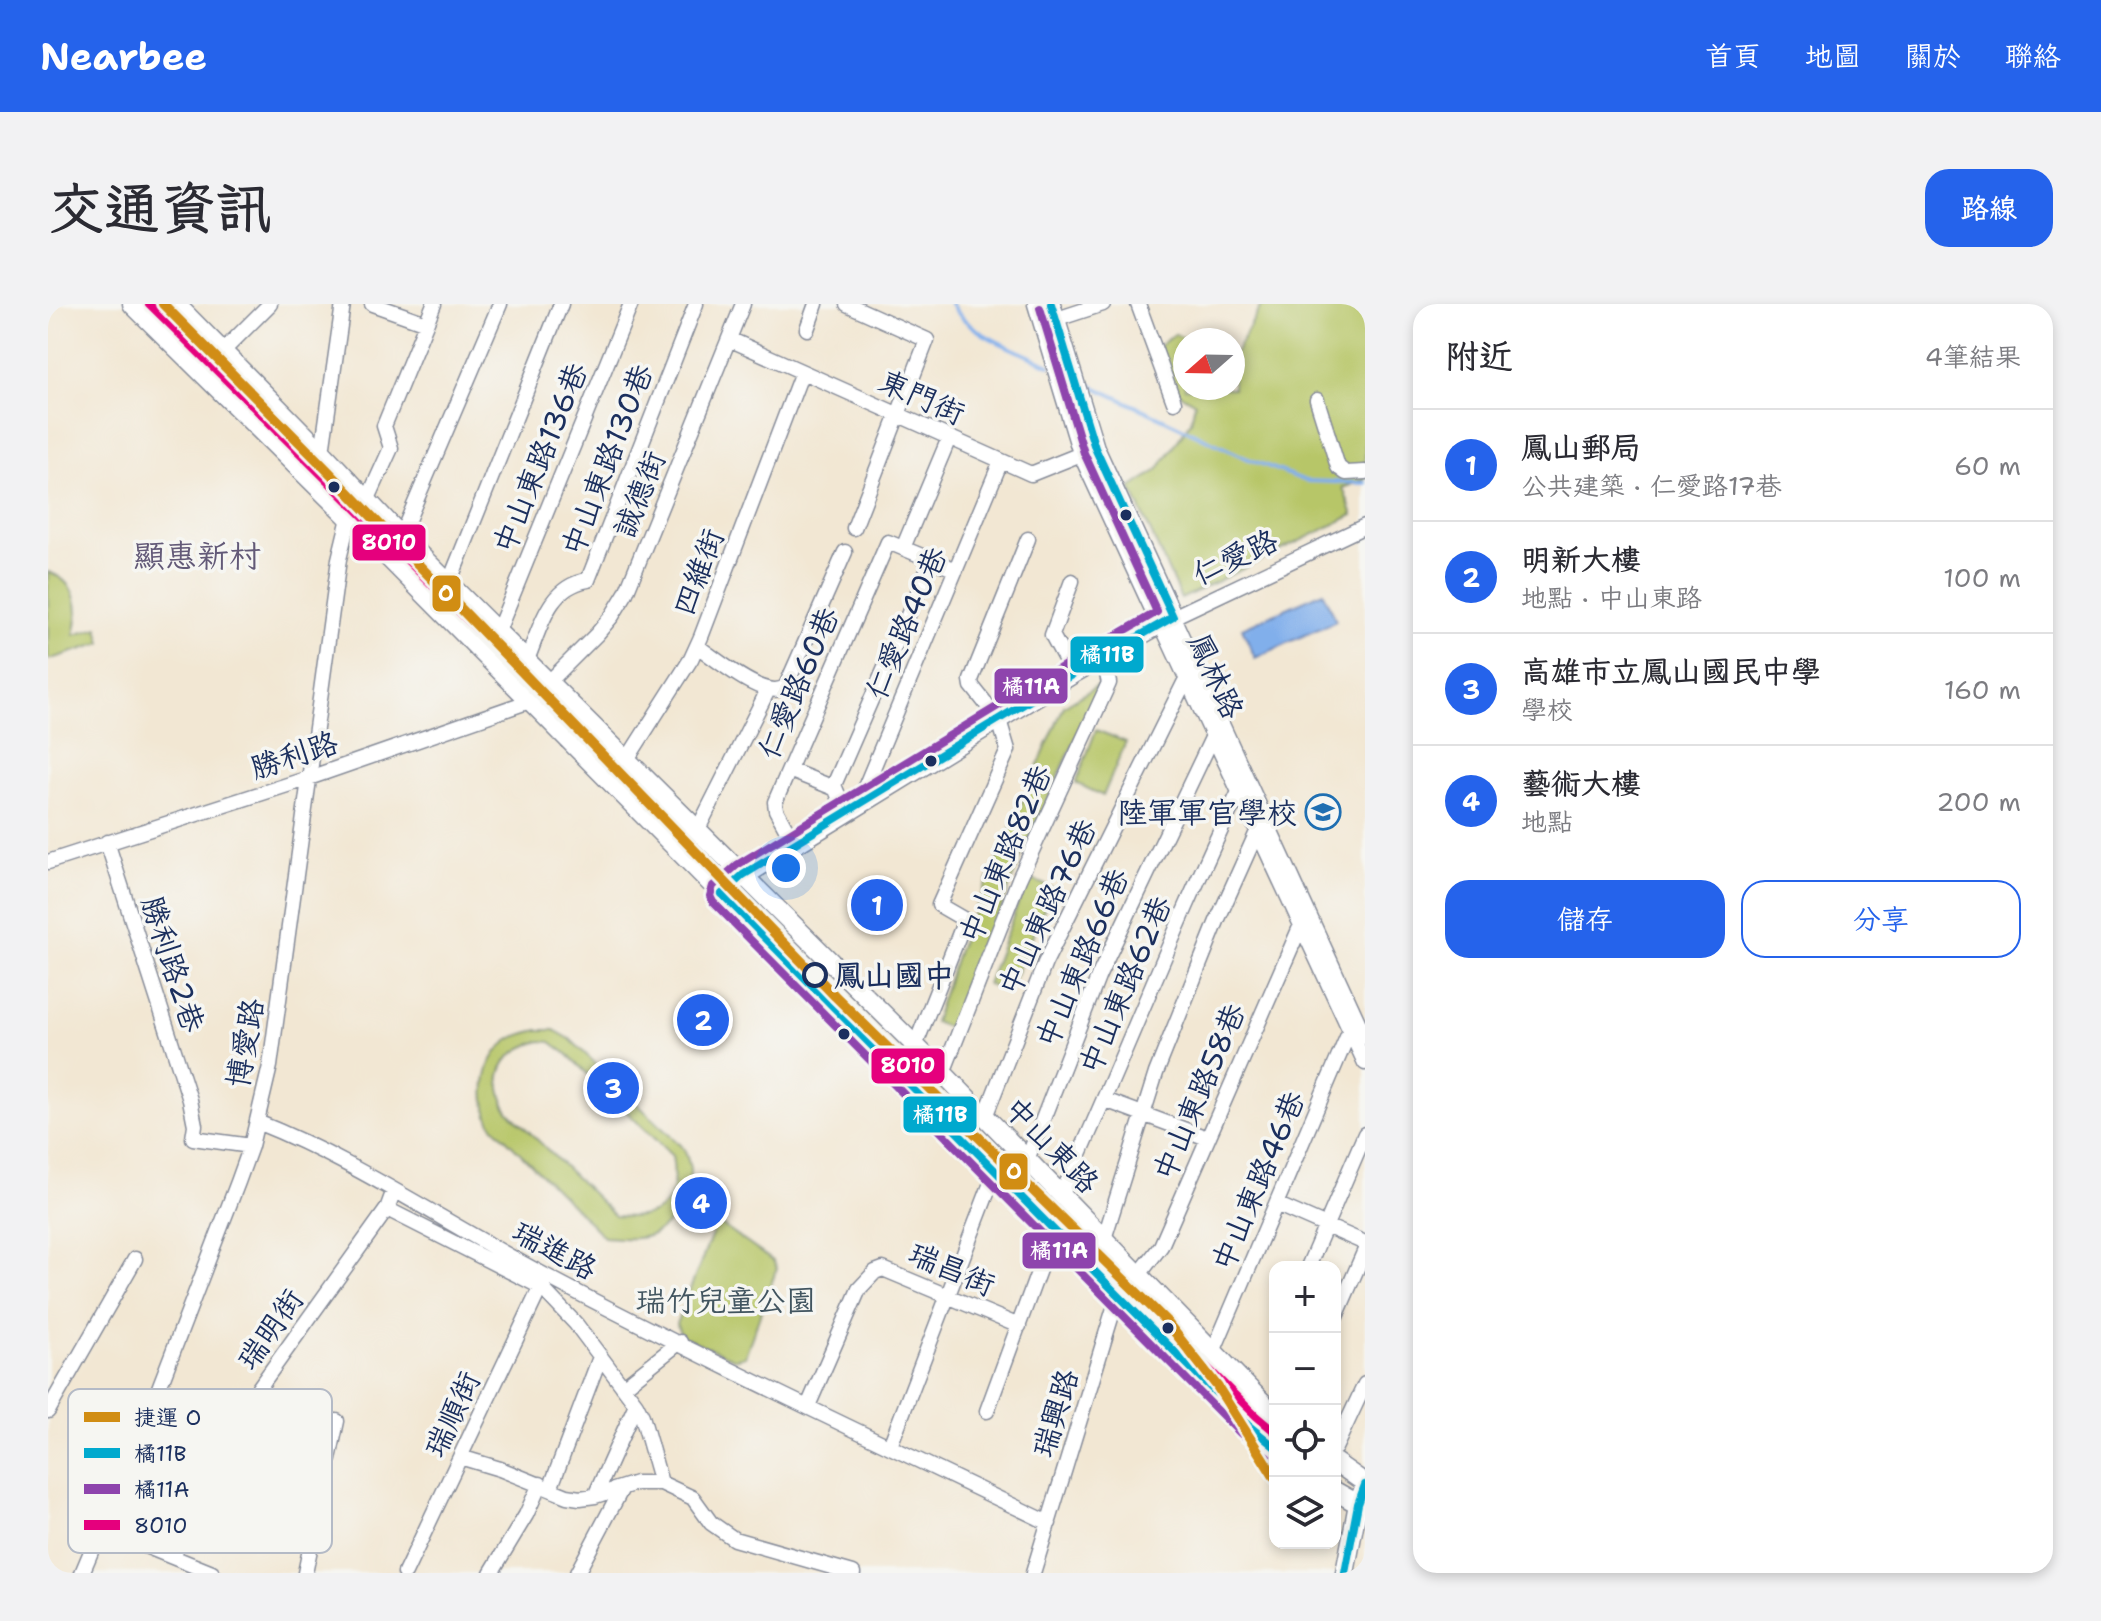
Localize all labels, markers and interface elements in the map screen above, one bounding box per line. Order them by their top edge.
text: Nearbee [40,31,207,82]
text: 首頁 [1705,37,1761,75]
text: 地圖 [1805,37,1861,75]
text: 關於 [1905,37,1961,75]
text: 聯絡 [2005,37,2061,75]
button: 路線 [1925,169,2053,247]
text: 交通資訊 [48,171,272,246]
north arrow [1173,328,1245,400]
text: 附近 [1445,333,1513,379]
text: 4筆結果 [1925,339,2021,374]
street label: 中山東路136巷 [483,357,597,559]
street label: 中山東路130巷 [552,358,662,562]
street label: 東門街 [873,360,971,434]
text: 鳳山郵局 [1521,427,1641,468]
street label: 誠德街 [603,445,675,543]
text: 1 [1465,448,1477,483]
text: 60 m [1954,448,2021,483]
text: 公共建築 · 仁愛路17巷 [1521,468,1782,503]
unlabelled marker [326,479,342,495]
unlabelled marker [1118,507,1134,523]
street label: 仁愛路 [1186,519,1284,595]
line badge: 8010 [351,523,427,562]
street label: 四維街 [663,523,733,621]
text: 8010 [362,528,416,557]
district label: 顯惠新村 [133,534,261,577]
text: 明新大樓 [1521,539,1641,580]
street label: 仁愛路40巷 [856,541,956,705]
text: 2 [1462,560,1480,595]
text: 100 m [1943,560,2021,595]
line badge: O [431,574,462,613]
text: O [438,579,454,608]
text: 地點 · 中山東路 [1521,580,1702,615]
street label: 仁愛路60巷 [748,601,848,765]
street label: 鳳林路 [1178,627,1254,725]
line badge: 橘11B [1069,635,1145,674]
text: 橘11B [1079,640,1135,669]
text: 高雄市立鳳山國民中學 [1521,651,1821,692]
line badge: 橘11A [993,667,1069,705]
text: 橘11A [1002,672,1060,701]
text: 3 [1462,672,1480,707]
text: 160 m [1944,672,2021,707]
text: 學校 [1521,692,1573,727]
street label: 勝利路 [245,722,343,788]
unlabelled marker [923,753,939,769]
street label: 中山東路82巷 [949,758,1061,950]
text: 藝術大樓 [1521,763,1641,804]
text: 4 [1462,784,1480,819]
text: 200 m [1936,784,2021,819]
place label: 陸軍軍官學校 [1117,792,1297,833]
school or university icon: 陸軍軍官學校 [1304,793,1342,831]
text: 地點 [1521,804,1573,839]
street label: 中山東路76巷 [988,812,1106,1002]
your location [766,848,806,888]
street label: 中山東路66巷 [1026,862,1138,1054]
pin: 1 [851,875,903,935]
button: 儲存 [1445,880,1725,958]
button: 分享 [1741,880,2021,958]
street label: 中山東路62巷 [1069,889,1181,1081]
street label: 勝利路2巷 [132,891,214,1037]
place label: 鳳山國中 [834,955,954,996]
marker: 鳳山國中 [803,963,827,987]
pin: 2 [677,990,729,1050]
street label: 博愛路 [217,995,273,1091]
street label: 中山東路58巷 [1143,997,1255,1187]
unlabelled marker [836,1026,852,1042]
line badge: 8010 [870,1047,946,1085]
text: 8010 [881,1051,935,1080]
pin: 3 [587,1058,639,1118]
street label: 中山東路46巷 [1202,1085,1314,1277]
street label: 中山東路 [996,1088,1108,1202]
line badge: 橘11B [902,1095,978,1134]
text: 橘11B [912,1100,968,1129]
line badge: O [998,1152,1029,1191]
text: O [1006,1157,1022,1186]
pin: 4 [675,1173,727,1233]
street label: 瑞進路 [506,1211,604,1289]
line badge: 橘11A [1021,1231,1097,1270]
street label: 瑞昌街 [903,1233,1001,1305]
text: 橘11A [1030,1236,1088,1265]
map controls [1269,1261,1341,1549]
button: + [1269,1261,1341,1333]
street label: 瑞明街 [227,1280,313,1378]
park label: 瑞竹兒童公園 [636,1280,816,1321]
unlabelled marker [1160,1320,1176,1336]
button: − [1269,1333,1341,1405]
street label: 瑞興路 [1022,1364,1088,1462]
street label: 瑞順街 [414,1365,490,1463]
legend [68,1389,332,1553]
text: 捷運 O [134,1403,201,1432]
button: locate [1269,1405,1341,1477]
text: 橘11B [134,1439,187,1468]
text: 橘11A [134,1475,190,1504]
button: layers [1269,1477,1341,1549]
text: 8010 [134,1511,188,1540]

